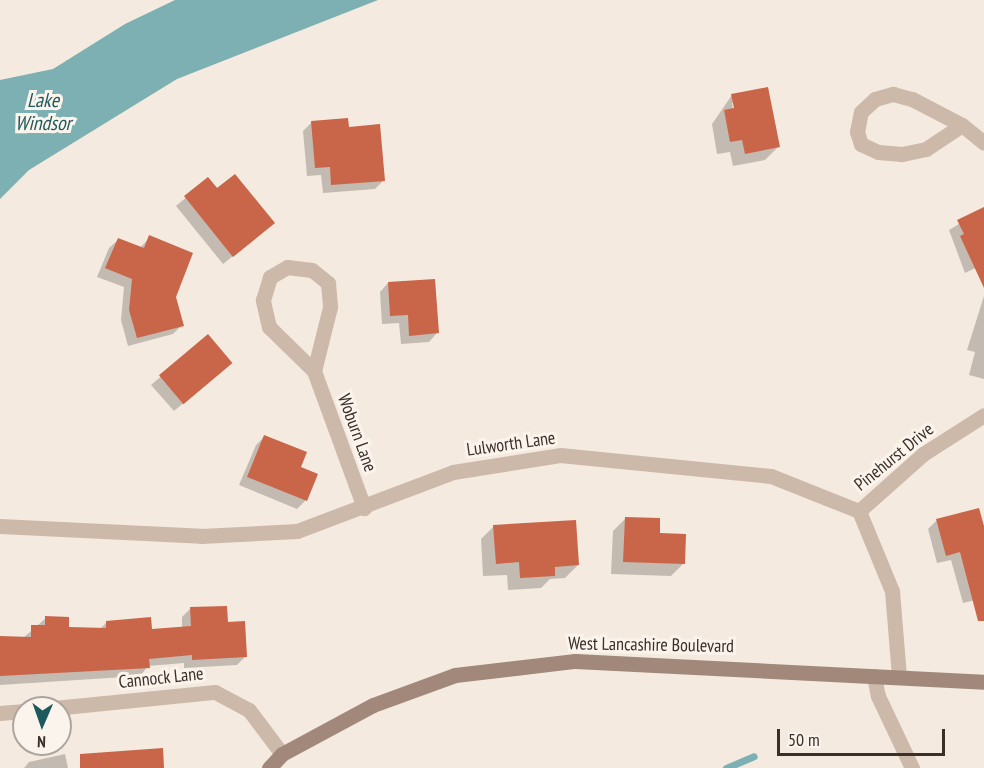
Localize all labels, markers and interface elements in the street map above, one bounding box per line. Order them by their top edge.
water label: Lake Windsor [15,89,71,136]
street label: Woburn Lane [333,391,381,475]
street label: Pinehurst Drive [850,419,938,495]
street label: Lulworth Lane [465,427,557,461]
street label: West Lancashire Boulevard [568,633,734,657]
street label: Cannock Lane [117,663,205,693]
north arrow [12,696,72,756]
scale bar [780,717,948,755]
text: 50 m [788,728,820,751]
text: N [37,732,46,752]

